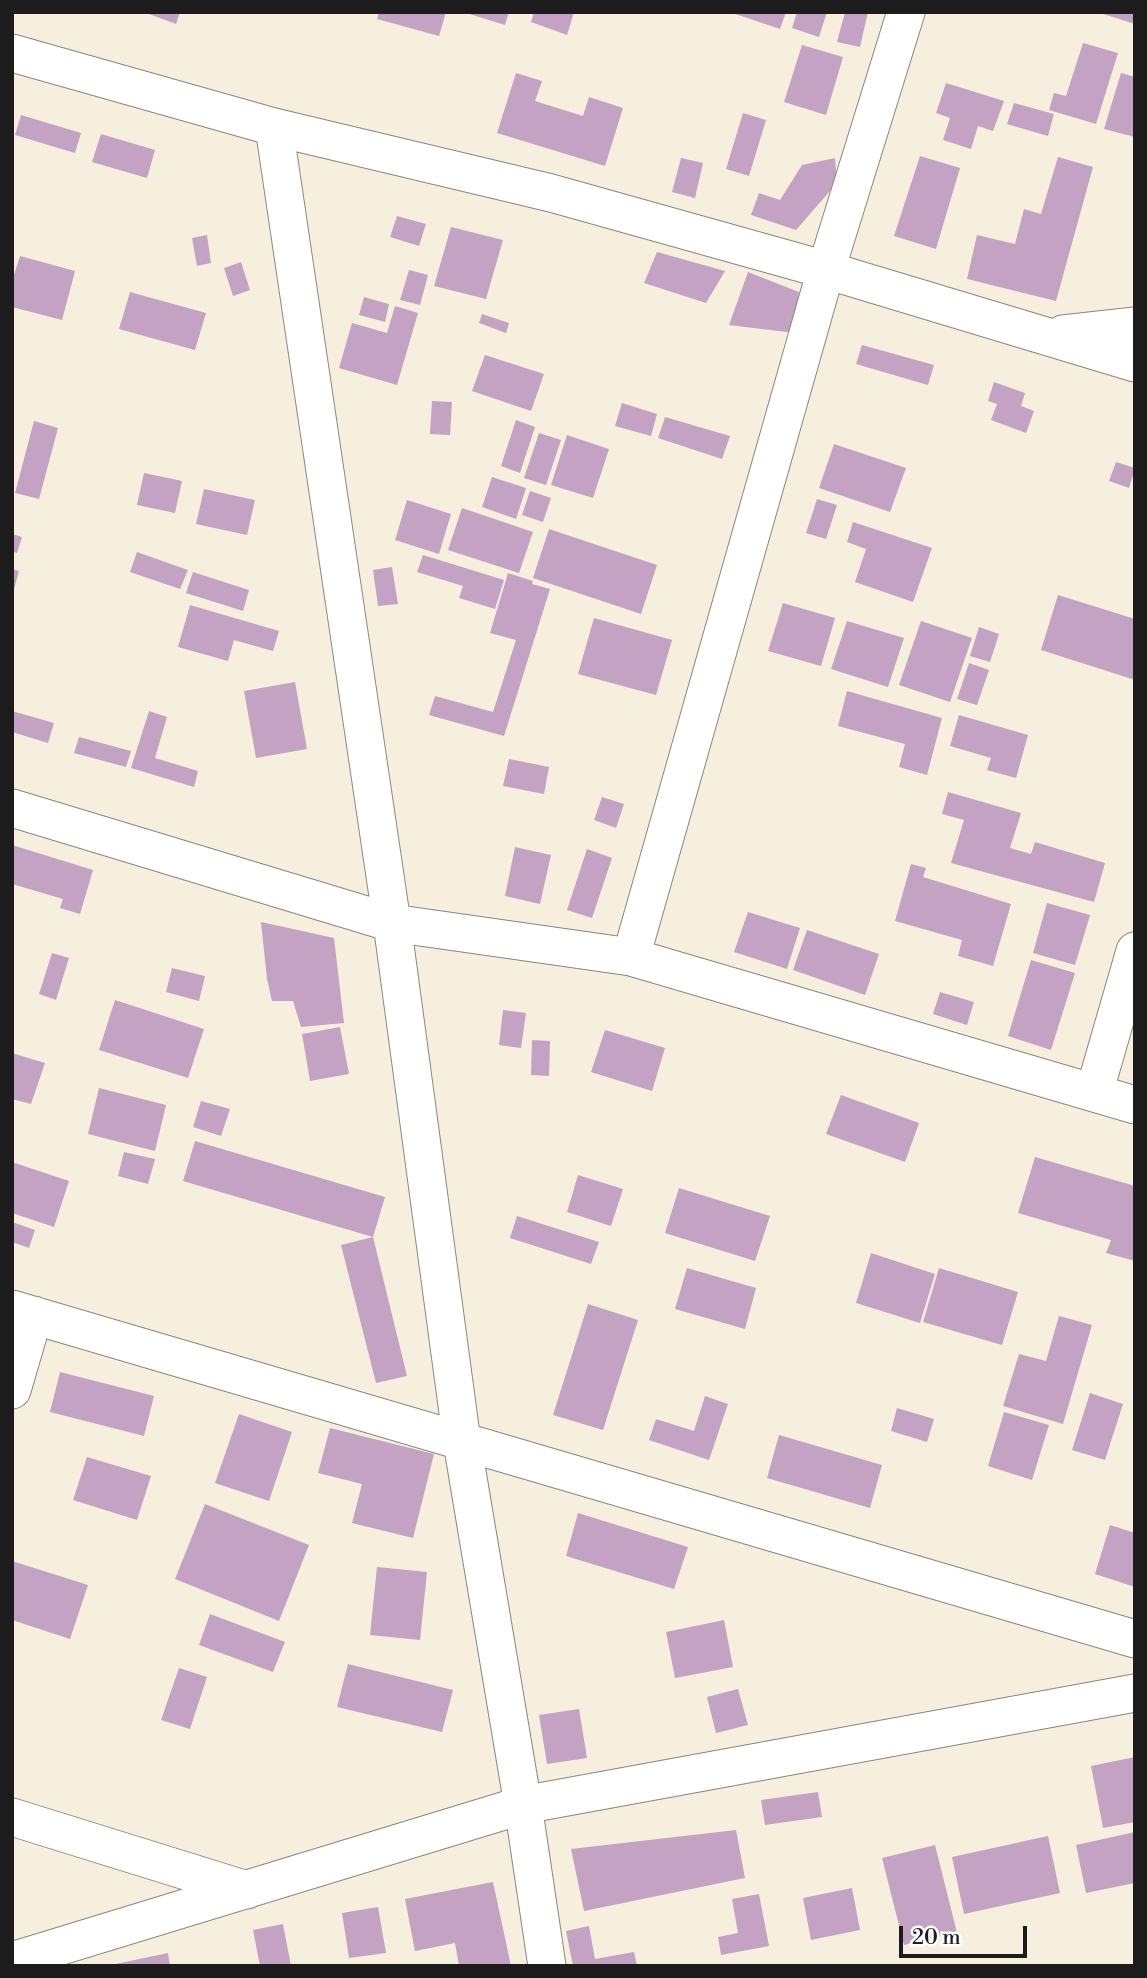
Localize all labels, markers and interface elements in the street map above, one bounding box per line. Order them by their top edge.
scale bar [902,1912,1030,1956]
text: 20 m [912,1925,961,1951]

